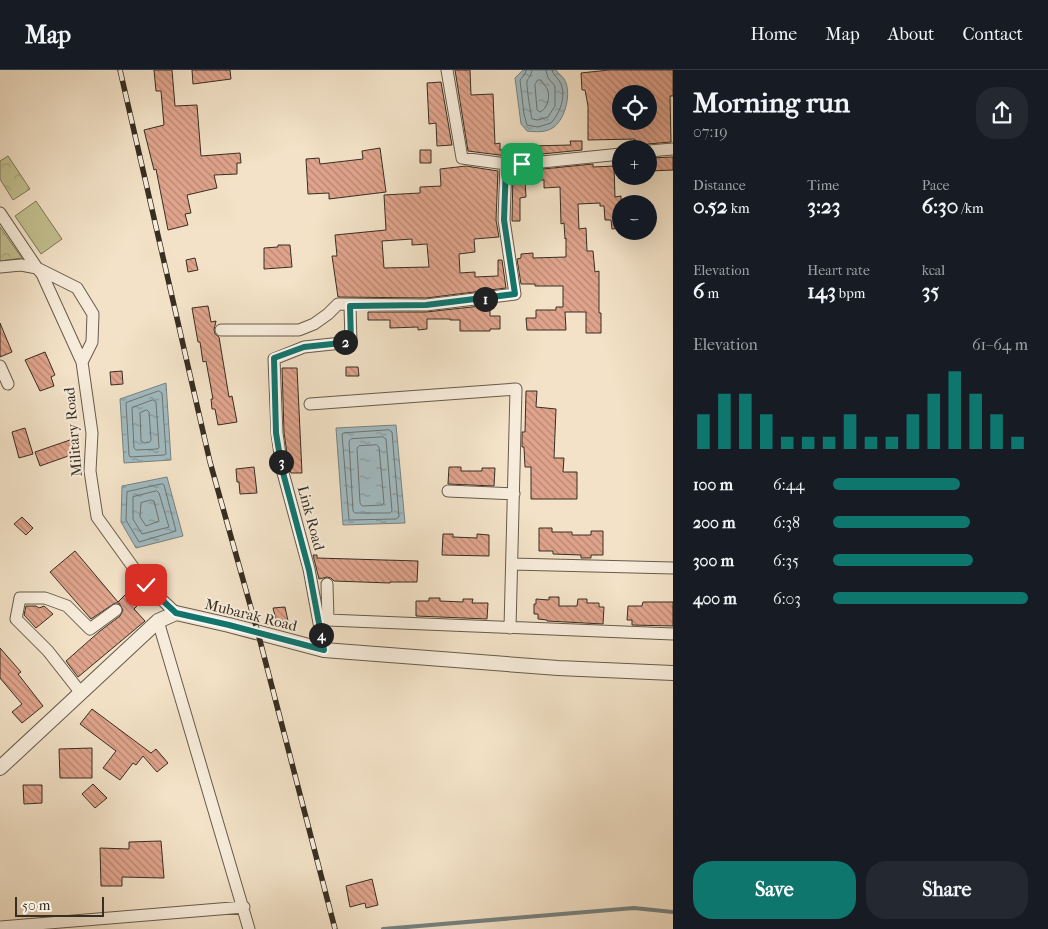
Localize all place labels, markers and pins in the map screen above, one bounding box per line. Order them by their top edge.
pin [501,143,543,185]
pin: 1 [472,286,498,312]
pin: 2 [332,330,358,354]
pin: 3 [268,450,294,474]
pin [125,564,167,606]
pin: 4 [308,622,334,648]

